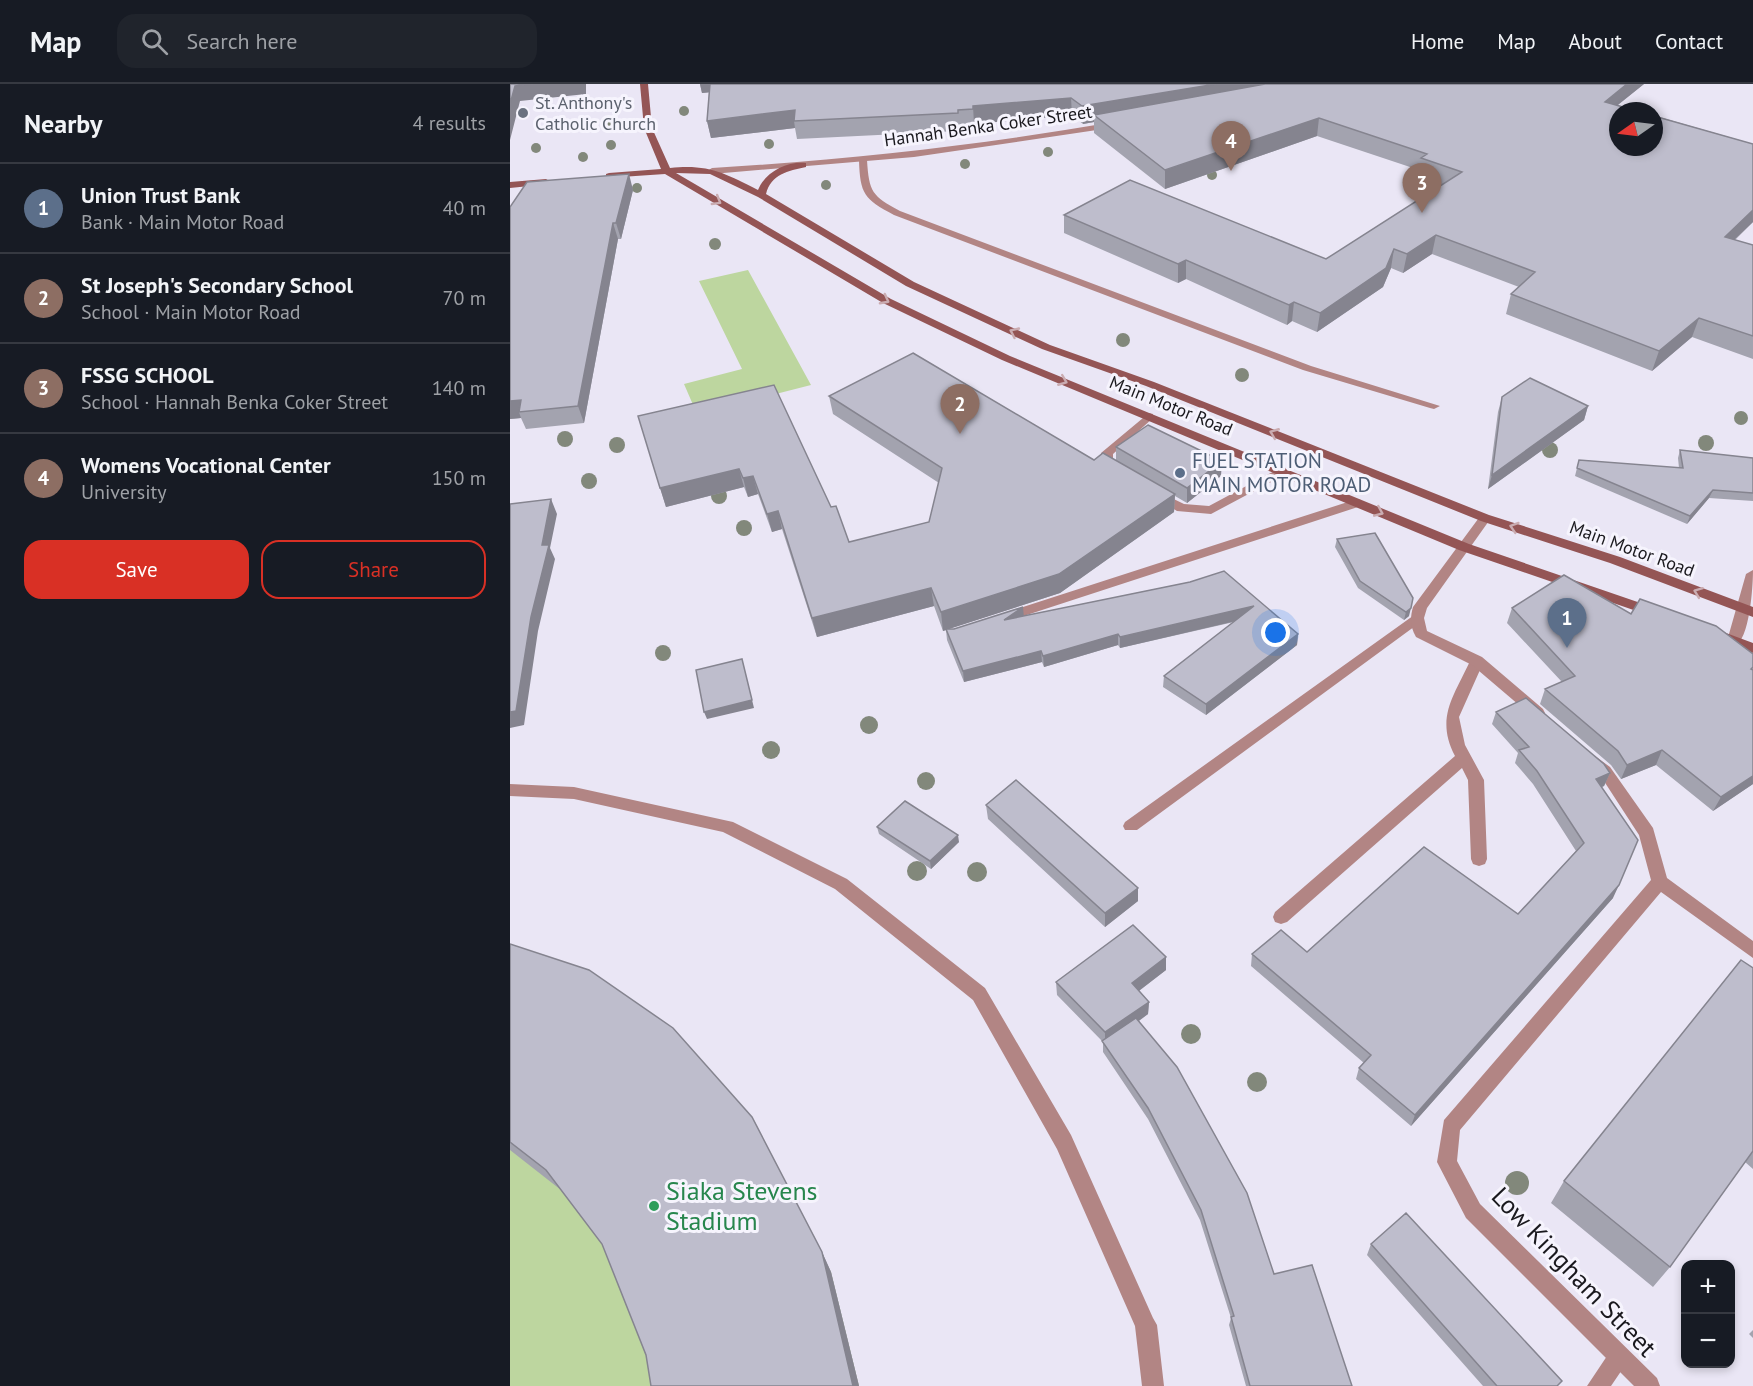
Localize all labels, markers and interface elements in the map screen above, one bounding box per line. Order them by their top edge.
search box [117,14,537,68]
text: Map [30,23,81,60]
icon: search [138,25,171,58]
text: Search here [186,27,297,55]
text: Home [1411,28,1464,55]
text: Map [1497,28,1536,55]
text: About [1569,28,1622,55]
text: Contact [1655,28,1723,55]
place label: St. Anthony's Catholic Church [535,91,656,135]
street label: Hannah Benka Coker Street [882,100,1093,151]
north arrow [1609,102,1663,156]
marker: St. Anthony's Catholic Church [516,106,530,120]
text: Nearby [24,107,102,140]
text: 4 results [413,110,486,136]
pin: 4 [1212,122,1250,171]
pin: 3 [1402,164,1442,213]
text: Union Trust Bank [81,181,240,209]
one-way arrow [711,194,721,205]
text: 1 [38,195,49,221]
text: 40 m [443,195,486,221]
text: Bank · Main Motor Road [81,209,284,235]
text: St Joseph's Secondary School [81,271,353,299]
text: 2 [38,285,49,311]
text: 70 m [443,285,486,311]
one-way arrow [879,293,890,304]
text: School · Main Motor Road [81,299,301,325]
one-way arrow [1010,327,1021,339]
text: FSSG SCHOOL [81,361,214,389]
street label: Main Motor Road [1106,370,1236,441]
one-way arrow [1056,374,1067,386]
text: 3 [38,375,49,401]
text: 140 m [432,375,486,401]
pin: 2 [940,384,980,434]
text: School · Hannah Benka Coker Street [81,389,388,415]
one-way arrow [1269,428,1280,441]
place label: FUEL STATION MAIN MOTOR ROAD [1192,447,1371,498]
text: Womens Vocational Center [81,451,331,479]
text: 4 [38,465,49,491]
text: 150 m [432,465,486,491]
marker: FUEL STATION MAIN MOTOR ROAD [1173,466,1187,480]
text: University [81,479,167,505]
one-way arrow [1372,505,1383,517]
street label: Main Motor Road [1567,515,1698,582]
one-way arrow [1509,522,1520,535]
button: Save [24,540,249,599]
button: Share [261,540,486,599]
one-way arrow [1693,586,1704,599]
pin: 1 [1548,598,1586,648]
your location [1261,618,1290,647]
place label: Siaka Stevens Stadium [666,1174,818,1237]
street label: Low Kingham Street [1485,1180,1664,1364]
marker: Siaka Stevens Stadium [647,1199,661,1213]
map controls [1681,1260,1735,1368]
button: + [1681,1260,1735,1314]
button: − [1681,1314,1735,1368]

